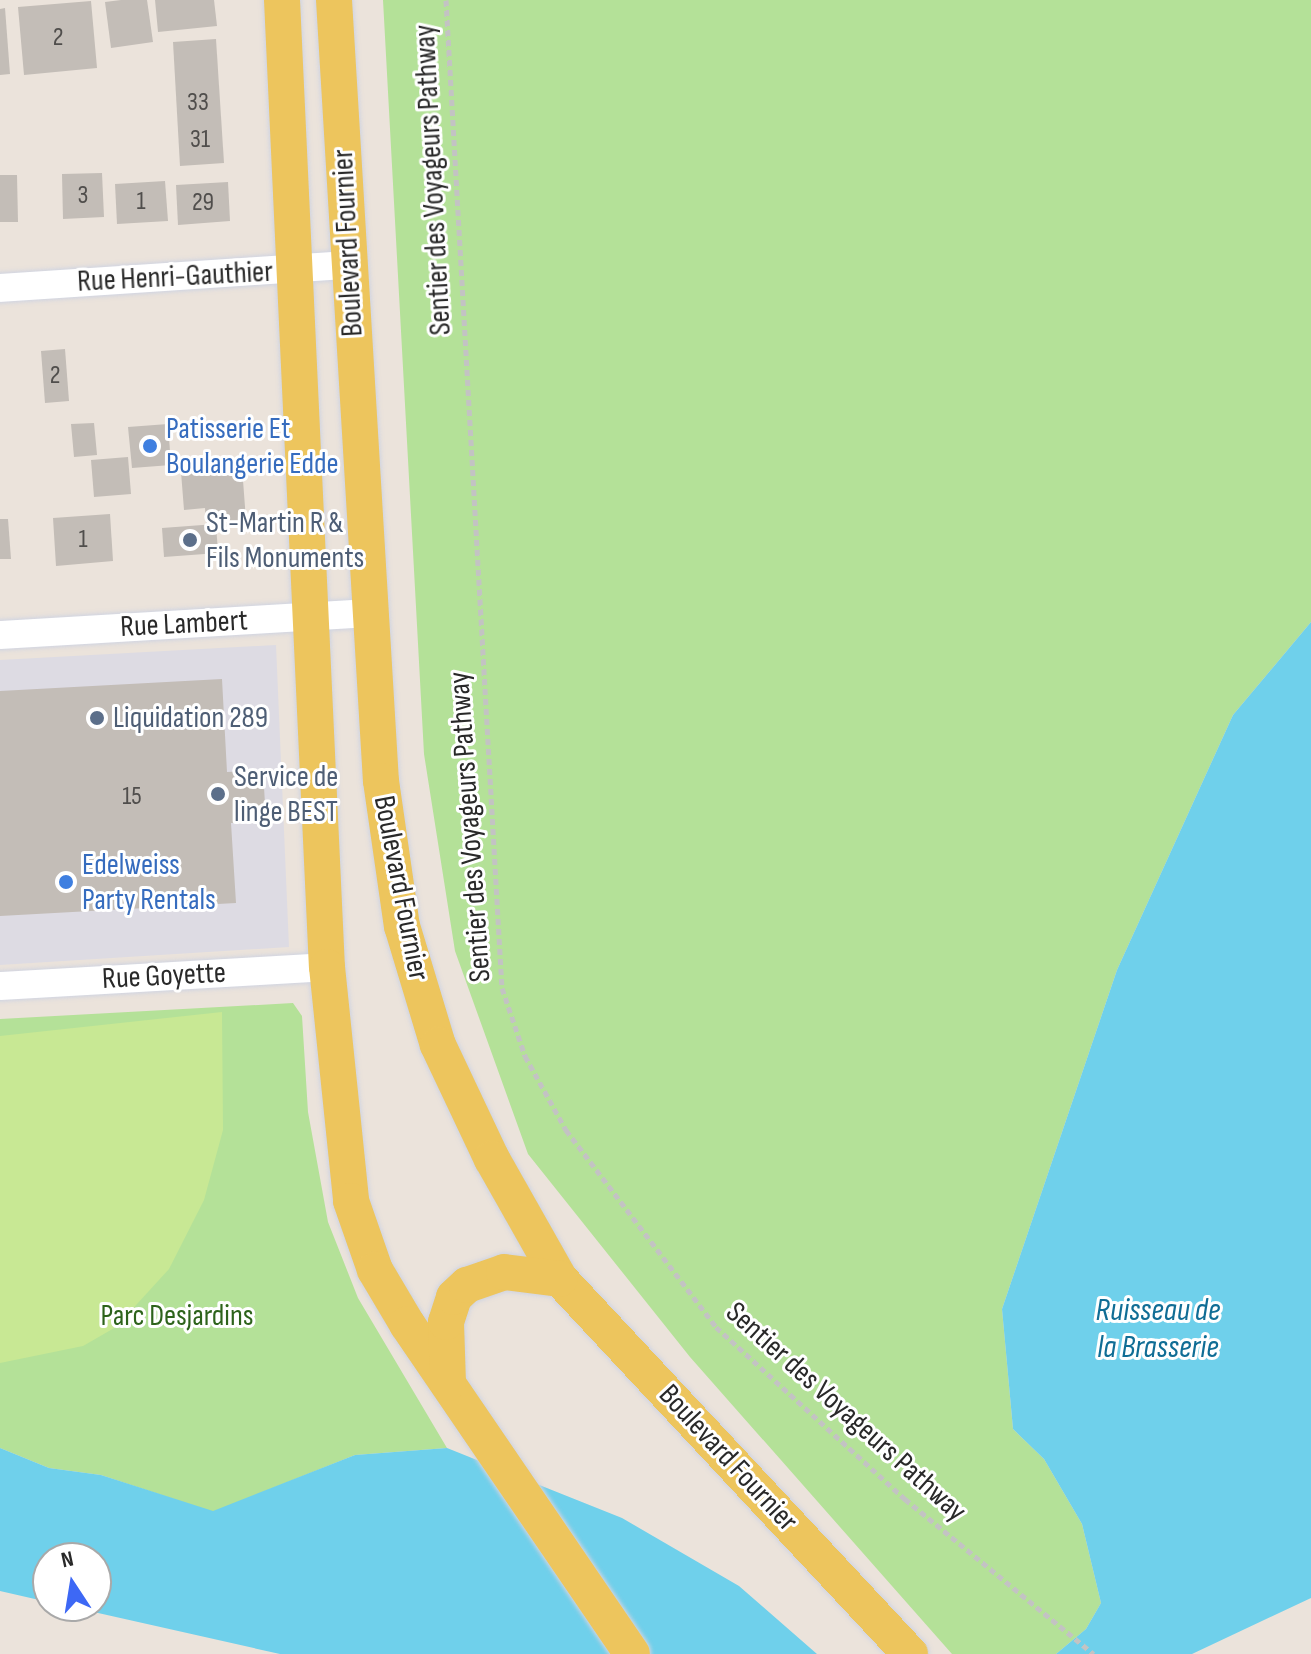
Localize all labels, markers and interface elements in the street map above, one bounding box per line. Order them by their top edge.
house number: 2 [53,22,63,54]
street label: Sentier des Voyageurs Pathway [407,24,459,336]
house number: 33 [187,87,209,119]
house number: 31 [190,124,210,156]
street label: Boulevard Fournier [325,148,371,338]
house number: 3 [78,180,88,212]
house number: 1 [136,186,146,218]
house number: 29 [192,187,214,219]
street label: Rue Henri-Gauthier [76,254,274,300]
house number: 2 [50,360,60,392]
place label: Patisserie Et Boulangerie Edde [166,411,338,482]
marker: Patisserie Et Boulangerie Edde [141,437,159,455]
place label: St-Martin R & Fils Monuments [206,505,364,576]
house number: 1 [78,524,88,556]
marker: St-Martin R & Fils Monuments [181,531,199,549]
street label: Rue Lambert [119,603,249,645]
street label: Sentier des Voyageurs Pathway [441,671,499,983]
place label: Liquidation 289 [113,700,268,736]
marker: Liquidation 289 [88,709,106,727]
place label: Service de linge BEST [234,759,338,830]
house number: 15 [122,781,142,813]
marker: Service de linge BEST [209,785,227,803]
street label: Boulevard Fournier [365,793,437,983]
place label: Edelweiss Party Rentals [82,847,216,918]
marker: Edelweiss Party Rentals [57,873,75,891]
street label: Rue Goyette [101,955,227,997]
water label: Ruisseau de la Brasserie [1096,1293,1220,1368]
street label: Sentier des Voyageurs Pathway [718,1295,974,1529]
park label: Parc Desjardins [100,1298,254,1334]
street label: Boulevard Fournier [651,1377,805,1539]
north arrow [32,1542,112,1622]
text: N [59,1546,76,1574]

